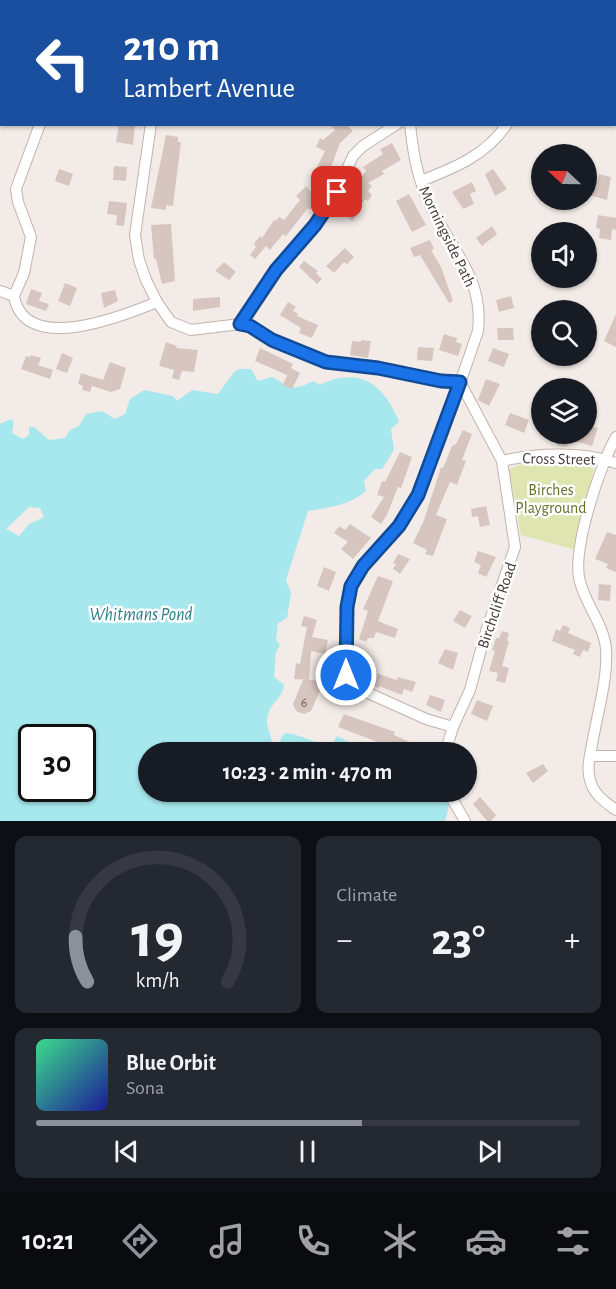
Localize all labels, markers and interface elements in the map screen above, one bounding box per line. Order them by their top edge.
icon: left [24,24,102,102]
text: 210 m [123,26,220,68]
text: Lambert Avenue [123,75,295,102]
north arrow [531,144,597,210]
map controls [531,144,597,444]
pin [311,166,362,217]
icon: arrive [320,175,353,208]
street label: Morningside Path [416,183,478,289]
button: sound [531,222,597,288]
button: search [531,300,597,366]
button: layers [531,378,597,444]
street label: Cross Street [522,450,596,468]
park label: Birches Playground [515,482,587,517]
street label: Birchcliff Road [475,560,519,651]
water label: Whitmans Pond [90,606,193,624]
position arrow [314,643,378,707]
house number: 6 [301,696,307,710]
speed limit sign: 30 [18,724,96,802]
text: 10:23 · 2 min · 470 m [223,761,392,783]
text: Climate [337,885,397,905]
text: 19 [131,906,184,968]
text: 23° [431,918,485,963]
text: − [337,924,352,957]
text: + [564,924,580,957]
text: km/h [136,970,180,991]
text: Blue Orbit [126,1052,216,1074]
text: Sona [126,1078,164,1098]
icon: previous [110,1135,143,1168]
icon: pause [291,1135,324,1168]
icon: next [473,1135,506,1168]
icon: directions [119,1220,161,1262]
icon: music [206,1220,248,1262]
icon: phone [292,1220,334,1262]
icon: climate [379,1220,421,1262]
icon: car [465,1220,507,1262]
icon: filters [552,1220,594,1262]
text: 10:21 [22,1227,75,1254]

